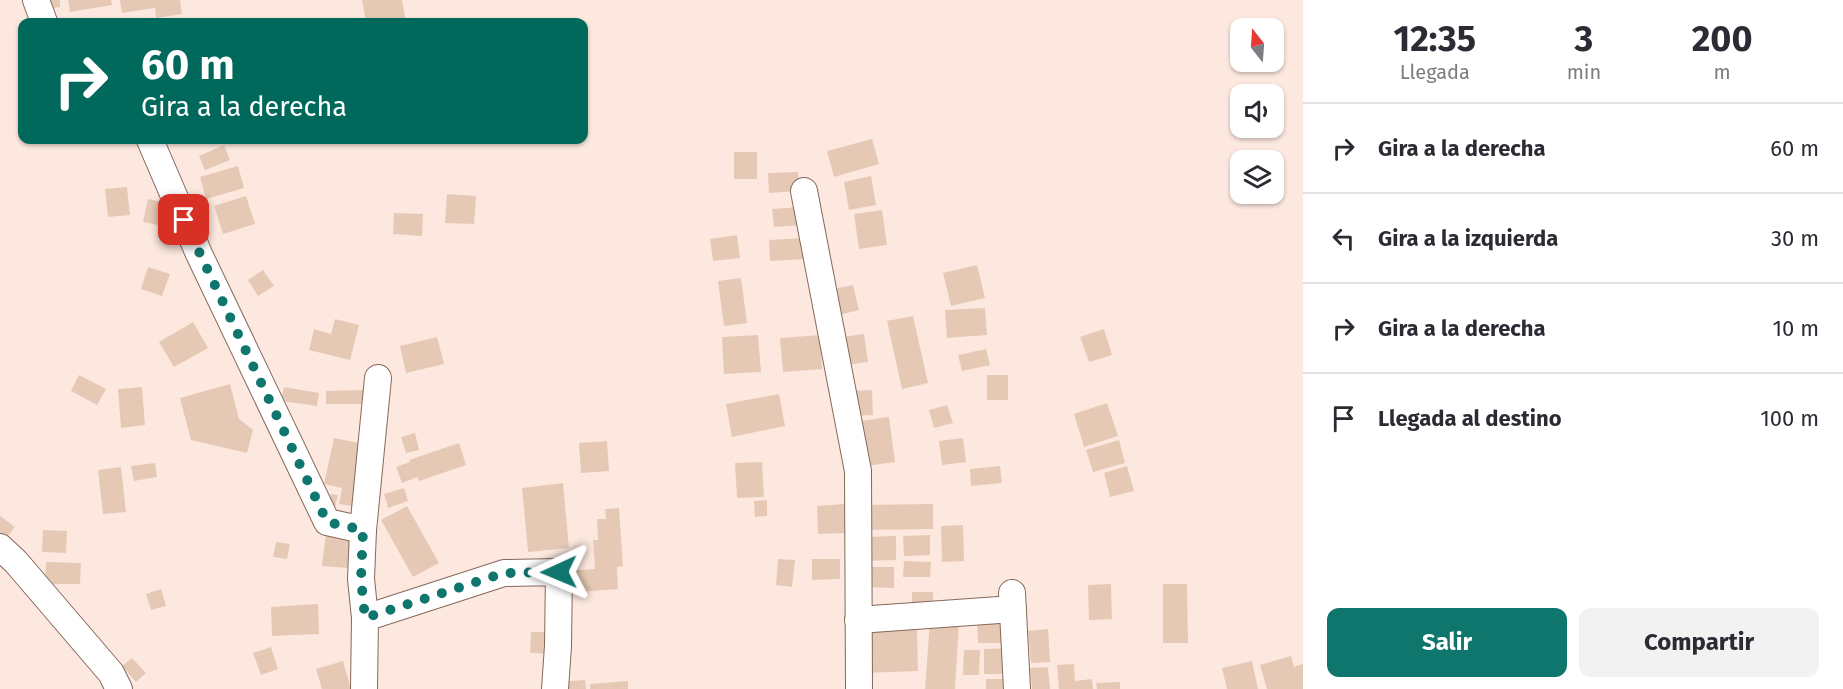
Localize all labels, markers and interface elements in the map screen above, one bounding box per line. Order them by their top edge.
text: 12:35 [1394,17,1476,61]
text: 3 [1575,17,1593,61]
text: 200 [1692,17,1752,61]
north arrow [1230,18,1284,72]
map controls [1230,18,1284,204]
text: 60 m [141,40,235,90]
icon: right [42,42,120,120]
text: Llegada [1400,60,1470,84]
text: min [1567,60,1601,84]
text: m [1714,60,1731,84]
button: sound [1230,84,1284,138]
text: Gira a la derecha [141,91,347,123]
icon: right [1327,132,1360,165]
text: Gira a la derecha [1378,135,1546,162]
text: 60 m [1770,135,1819,162]
button: layers [1230,150,1284,204]
pin [158,194,209,245]
icon: arrive [167,203,200,236]
icon: left [1327,222,1360,255]
text: Gira a la izquierda [1378,225,1558,252]
text: 30 m [1771,225,1819,252]
icon: right [1327,312,1360,345]
text: Gira a la derecha [1378,315,1546,342]
text: 10 m [1773,315,1819,342]
icon: arrive [1327,402,1360,435]
text: Llegada al destino [1378,405,1562,432]
text: 100 m [1760,405,1819,432]
position arrow [527,540,591,604]
button: Salir [1327,608,1567,677]
button: Compartir [1579,608,1819,677]

